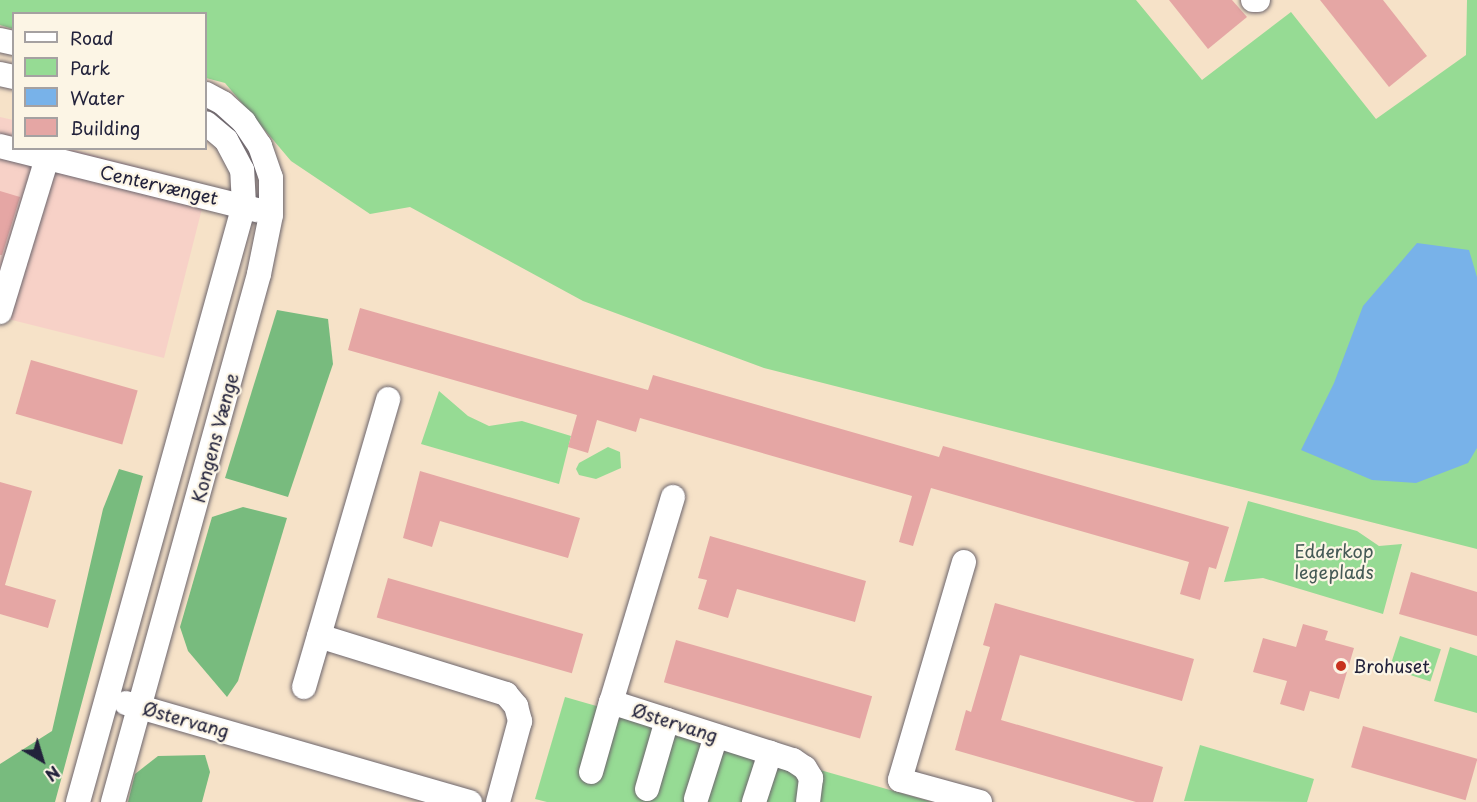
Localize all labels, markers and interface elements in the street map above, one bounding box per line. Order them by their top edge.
legend [12,12,207,150]
text: Road [70,24,114,51]
text: Park [70,54,110,81]
text: Water [70,84,124,111]
text: Building [70,114,140,141]
street label: Centervænget [98,161,220,209]
street label: Kongens Vænge [187,371,243,505]
park label: Edderkop legeplads [1294,541,1374,584]
place label: Brohuset [1353,655,1430,677]
marker: Brohuset [1334,659,1348,673]
street label: Østervang [140,697,232,743]
street label: Østervang [629,699,721,747]
north arrow [12,730,72,790]
text: N [41,761,65,788]

